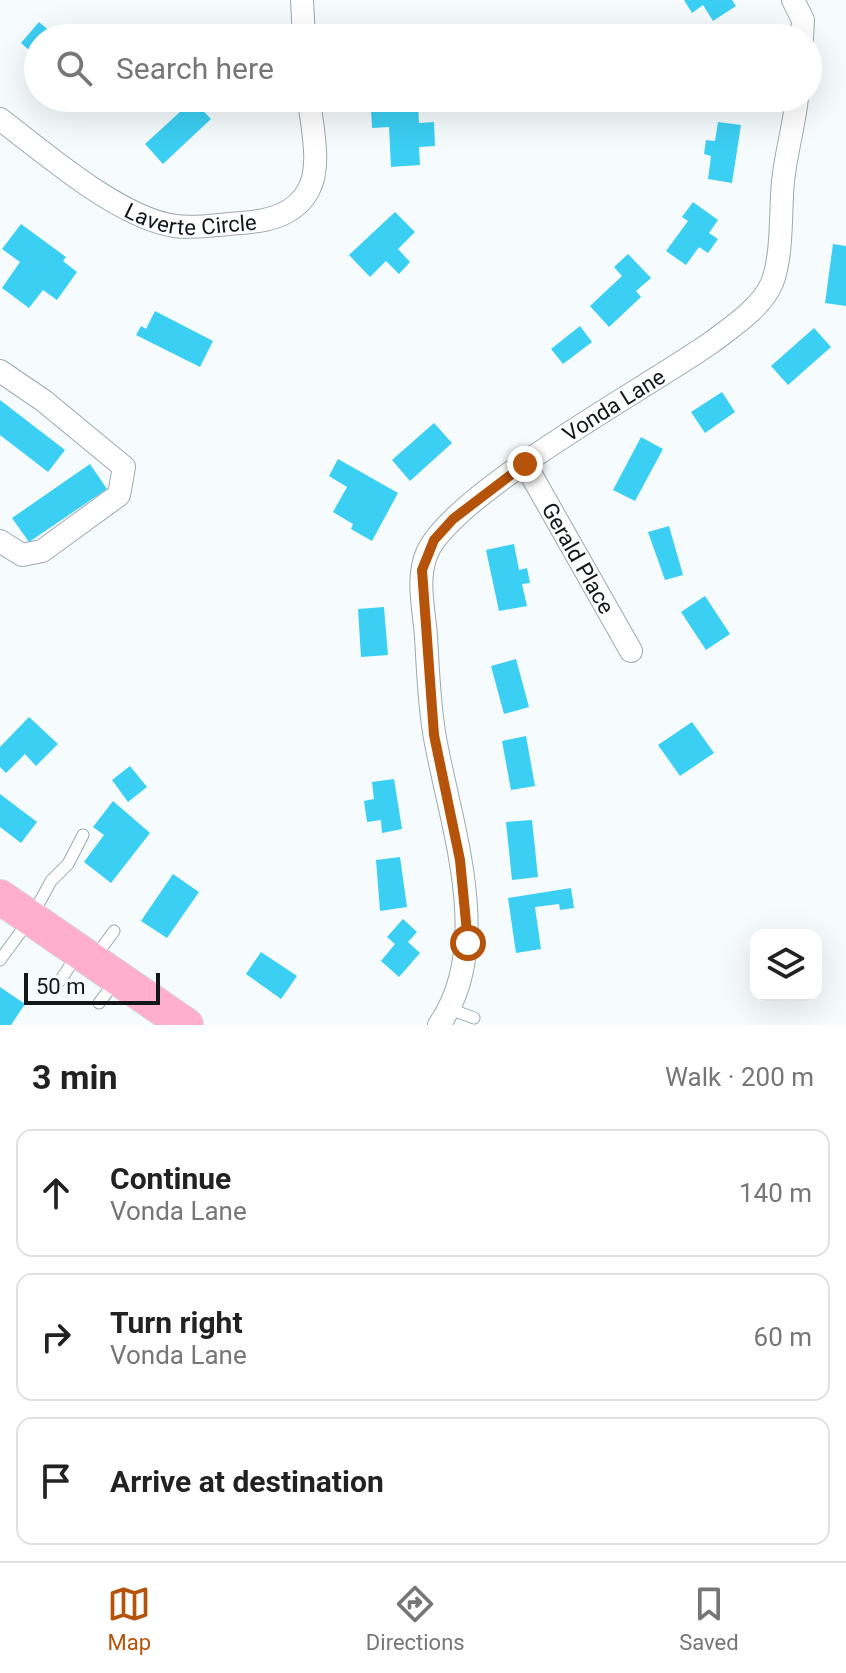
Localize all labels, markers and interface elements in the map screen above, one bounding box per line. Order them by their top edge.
search box [24,24,822,112]
icon: search [52,46,96,90]
text: Search here [116,51,274,86]
street label: Laverte Circle [121,198,258,239]
street label: Vonda Lane [558,363,669,446]
route end [507,446,543,482]
street label: Gerald Place [537,498,620,618]
route start [450,925,486,961]
map controls [750,929,822,1001]
button: layers [750,929,822,1001]
scale bar [24,969,160,1005]
text: 50 m [36,974,85,999]
text: 3 min [32,1057,117,1097]
text: Walk · 200 m [665,1062,814,1092]
text: Continue [110,1161,231,1196]
icon: ahead [34,1171,78,1215]
text: 140 m [739,1178,812,1208]
text: Vonda Lane [110,1196,247,1226]
text: Turn right [110,1305,243,1340]
icon: right [34,1315,78,1359]
text: 60 m [754,1322,812,1352]
text: Vonda Lane [110,1340,247,1370]
icon: arrive [34,1459,78,1503]
text: Arrive at destination [110,1464,384,1499]
tab: Map [107,1582,151,1655]
tab: Directions [366,1582,465,1655]
tab: Saved [679,1582,739,1655]

